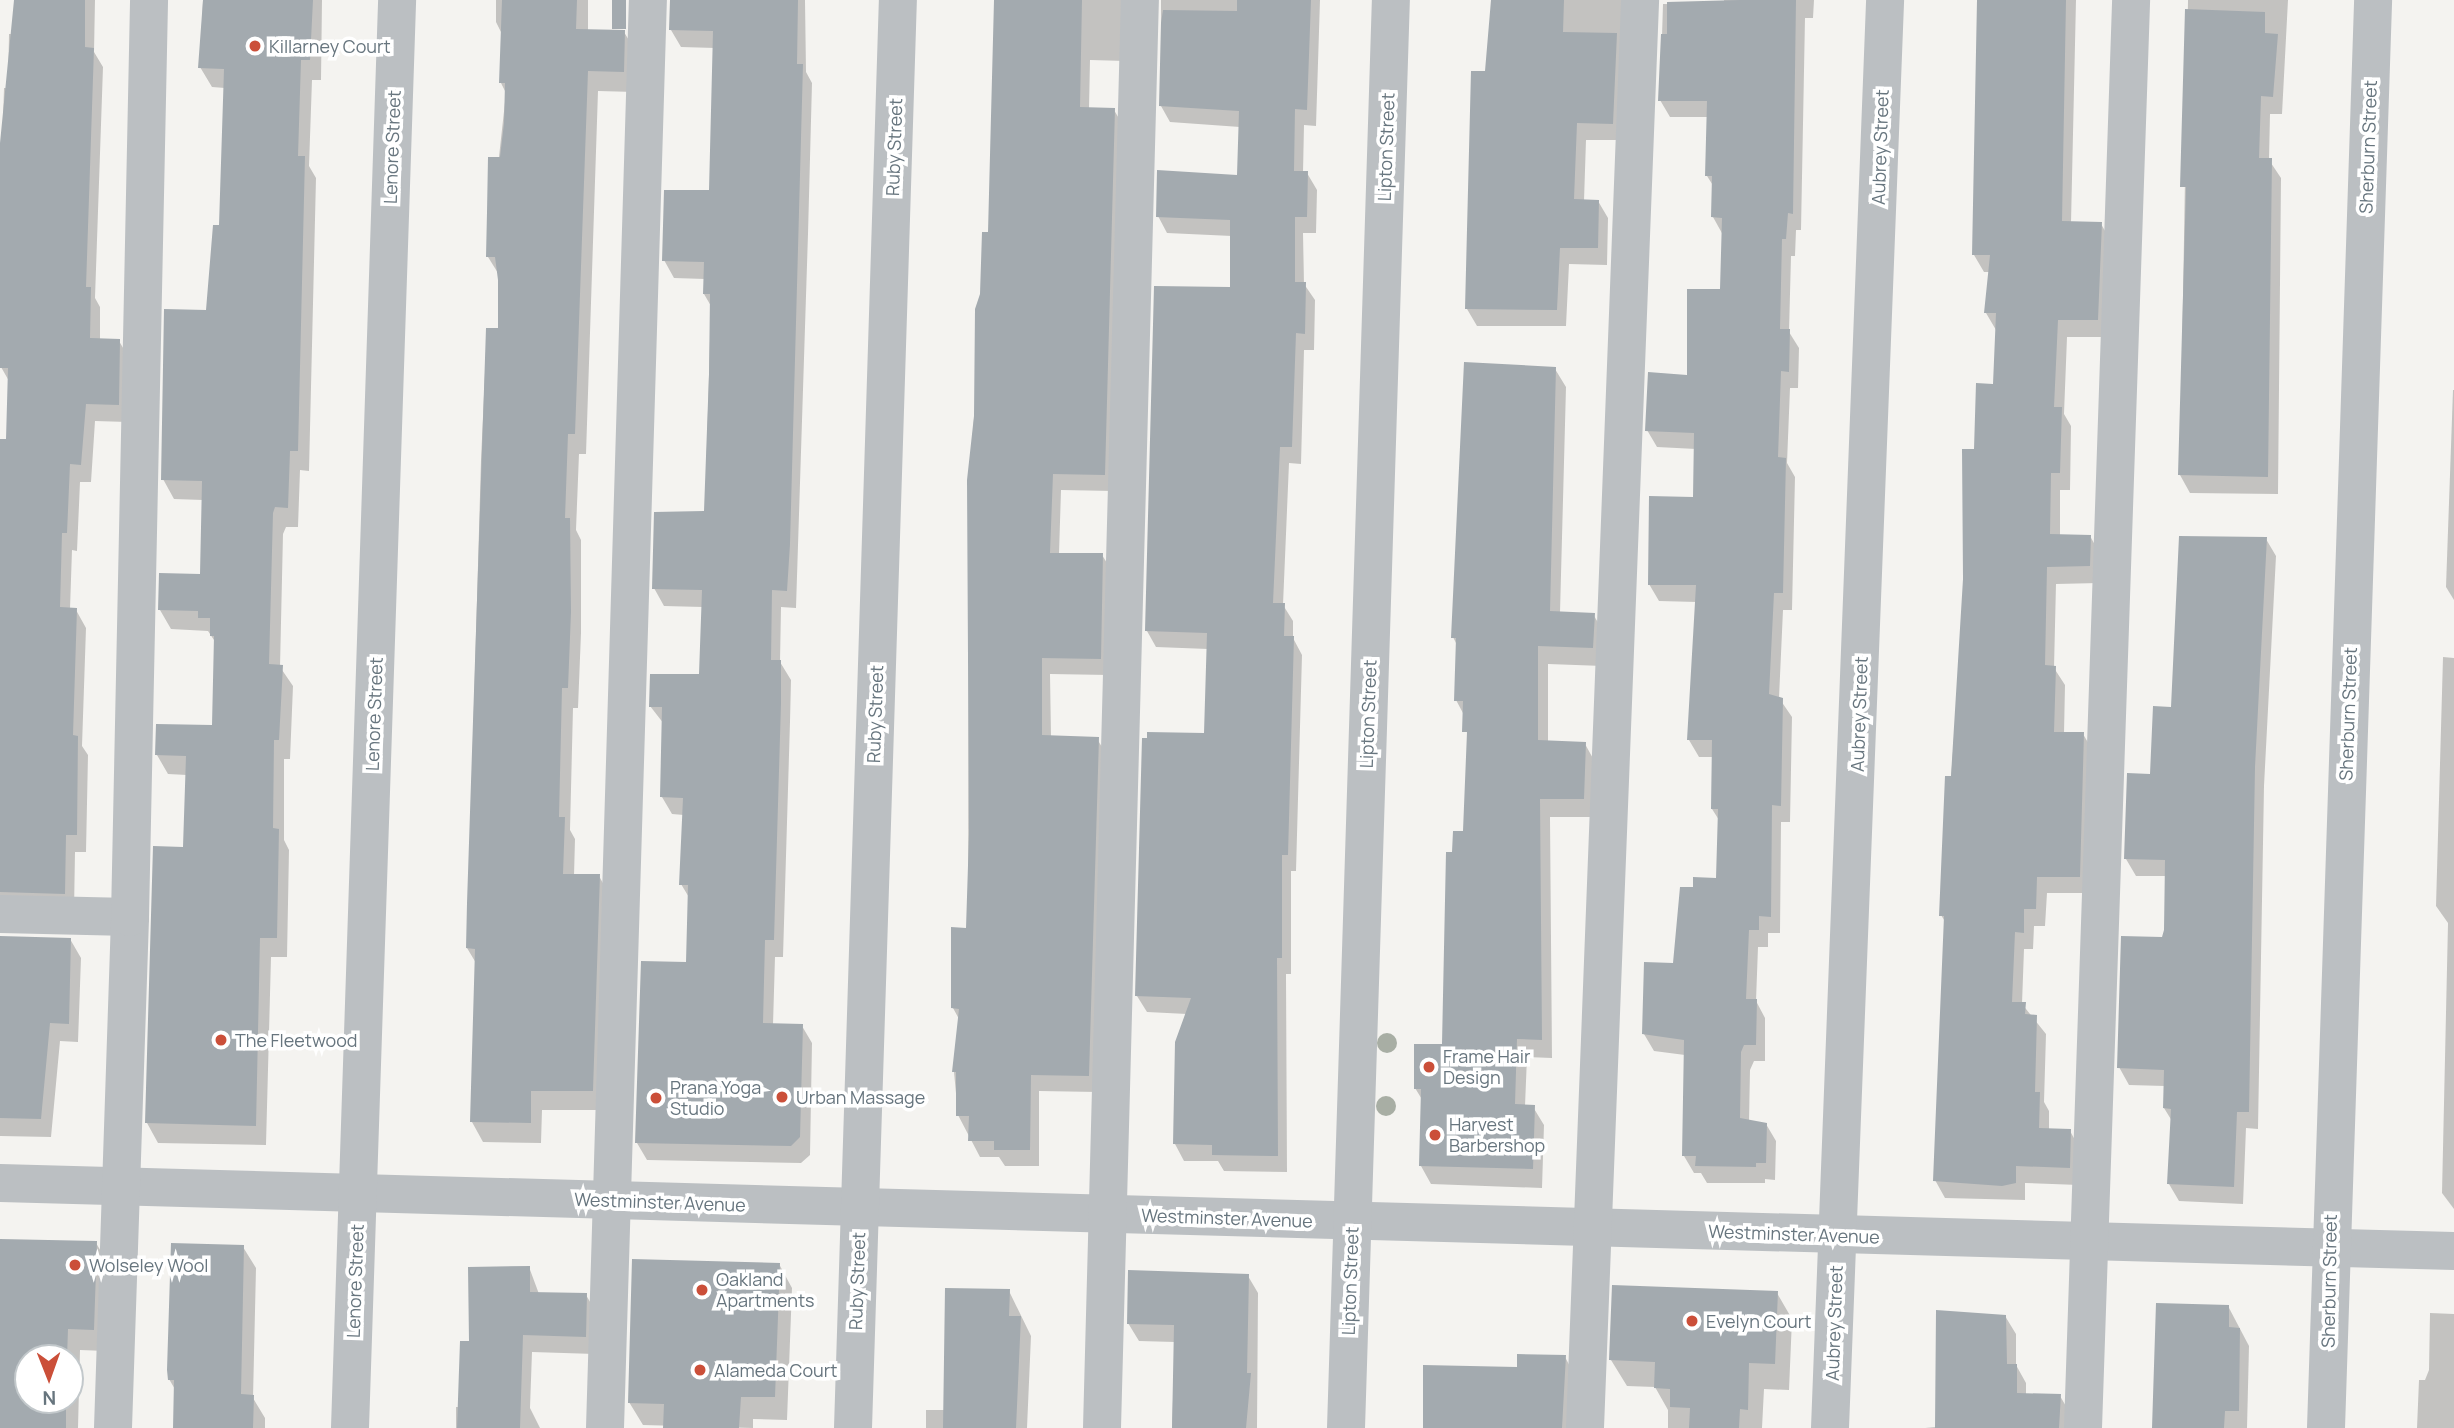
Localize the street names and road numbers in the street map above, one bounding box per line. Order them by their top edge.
street label: Sherburn Street [2355,80,2381,214]
street label: Aubrey Street [1867,89,1893,205]
street label: Lenore Street [379,90,405,204]
street label: Lipton Street [1373,92,1399,202]
street label: Ruby Street [881,98,907,196]
street label: Sherburn Street [2335,647,2361,781]
street label: Aubrey Street [1846,656,1872,772]
street label: Lenore Street [361,657,387,771]
street label: Lipton Street [1355,659,1381,769]
street label: Ruby Street [862,665,888,763]
street label: Westminster Avenue [574,1188,746,1216]
street label: Westminster Avenue [1141,1204,1313,1232]
street label: Sherburn Street [2317,1214,2341,1348]
street label: Westminster Avenue [1708,1220,1880,1248]
street label: Lenore Street [342,1224,368,1338]
street label: Lipton Street [1337,1226,1363,1336]
street label: Ruby Street [844,1232,870,1330]
street label: Aubrey Street [1821,1265,1847,1381]

